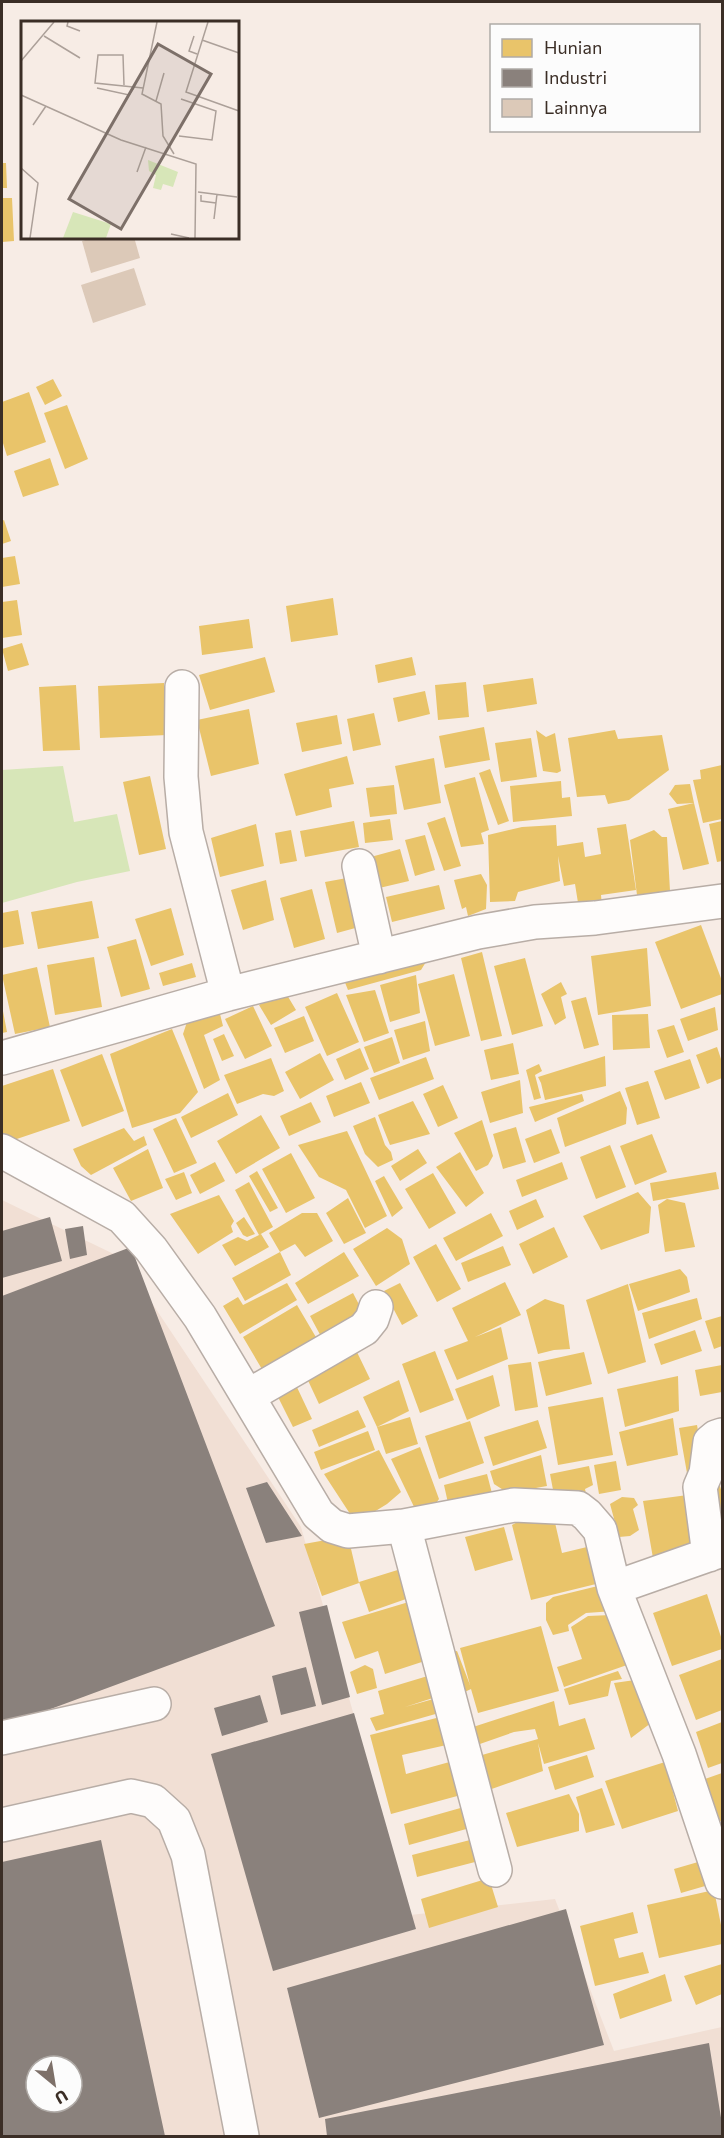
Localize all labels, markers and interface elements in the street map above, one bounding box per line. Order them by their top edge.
inset map [21,21,238,238]
legend [490,24,700,132]
text: Hunian [544,36,602,58]
text: Industri [544,66,607,88]
text: Lainnya [544,96,607,118]
north arrow [24,2054,84,2114]
text: U [52,2086,72,2109]

